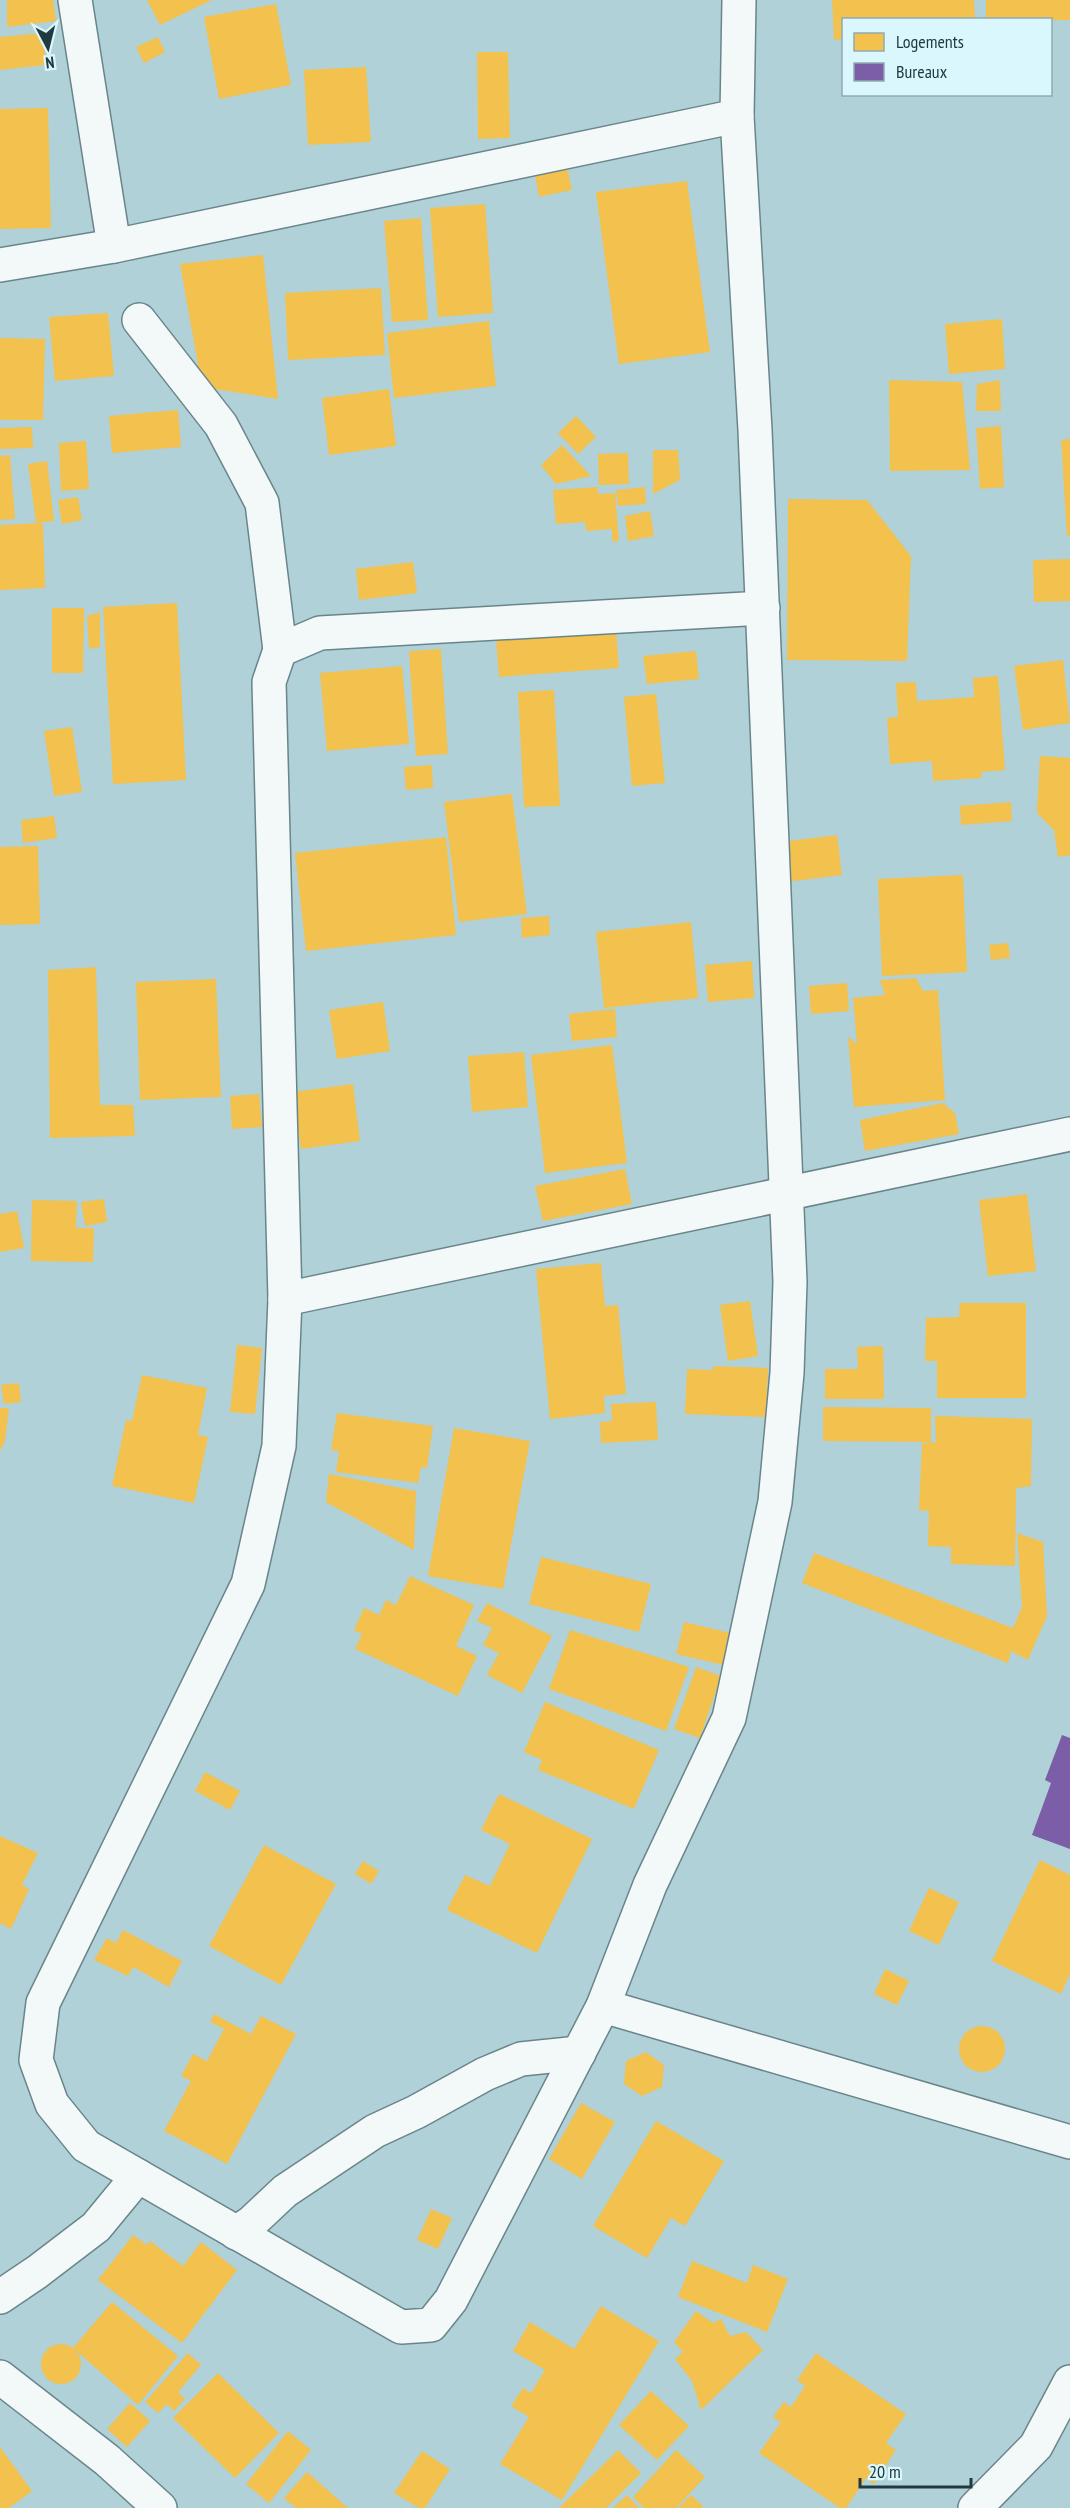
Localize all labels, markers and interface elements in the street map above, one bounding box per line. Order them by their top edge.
north arrow [18,18,78,78]
legend [842,18,1052,96]
text: Logements [896,30,964,53]
text: N [44,52,55,73]
text: Bureaux [896,60,948,83]
scale bar [860,2451,971,2489]
text: 20 m [869,2460,901,2483]

